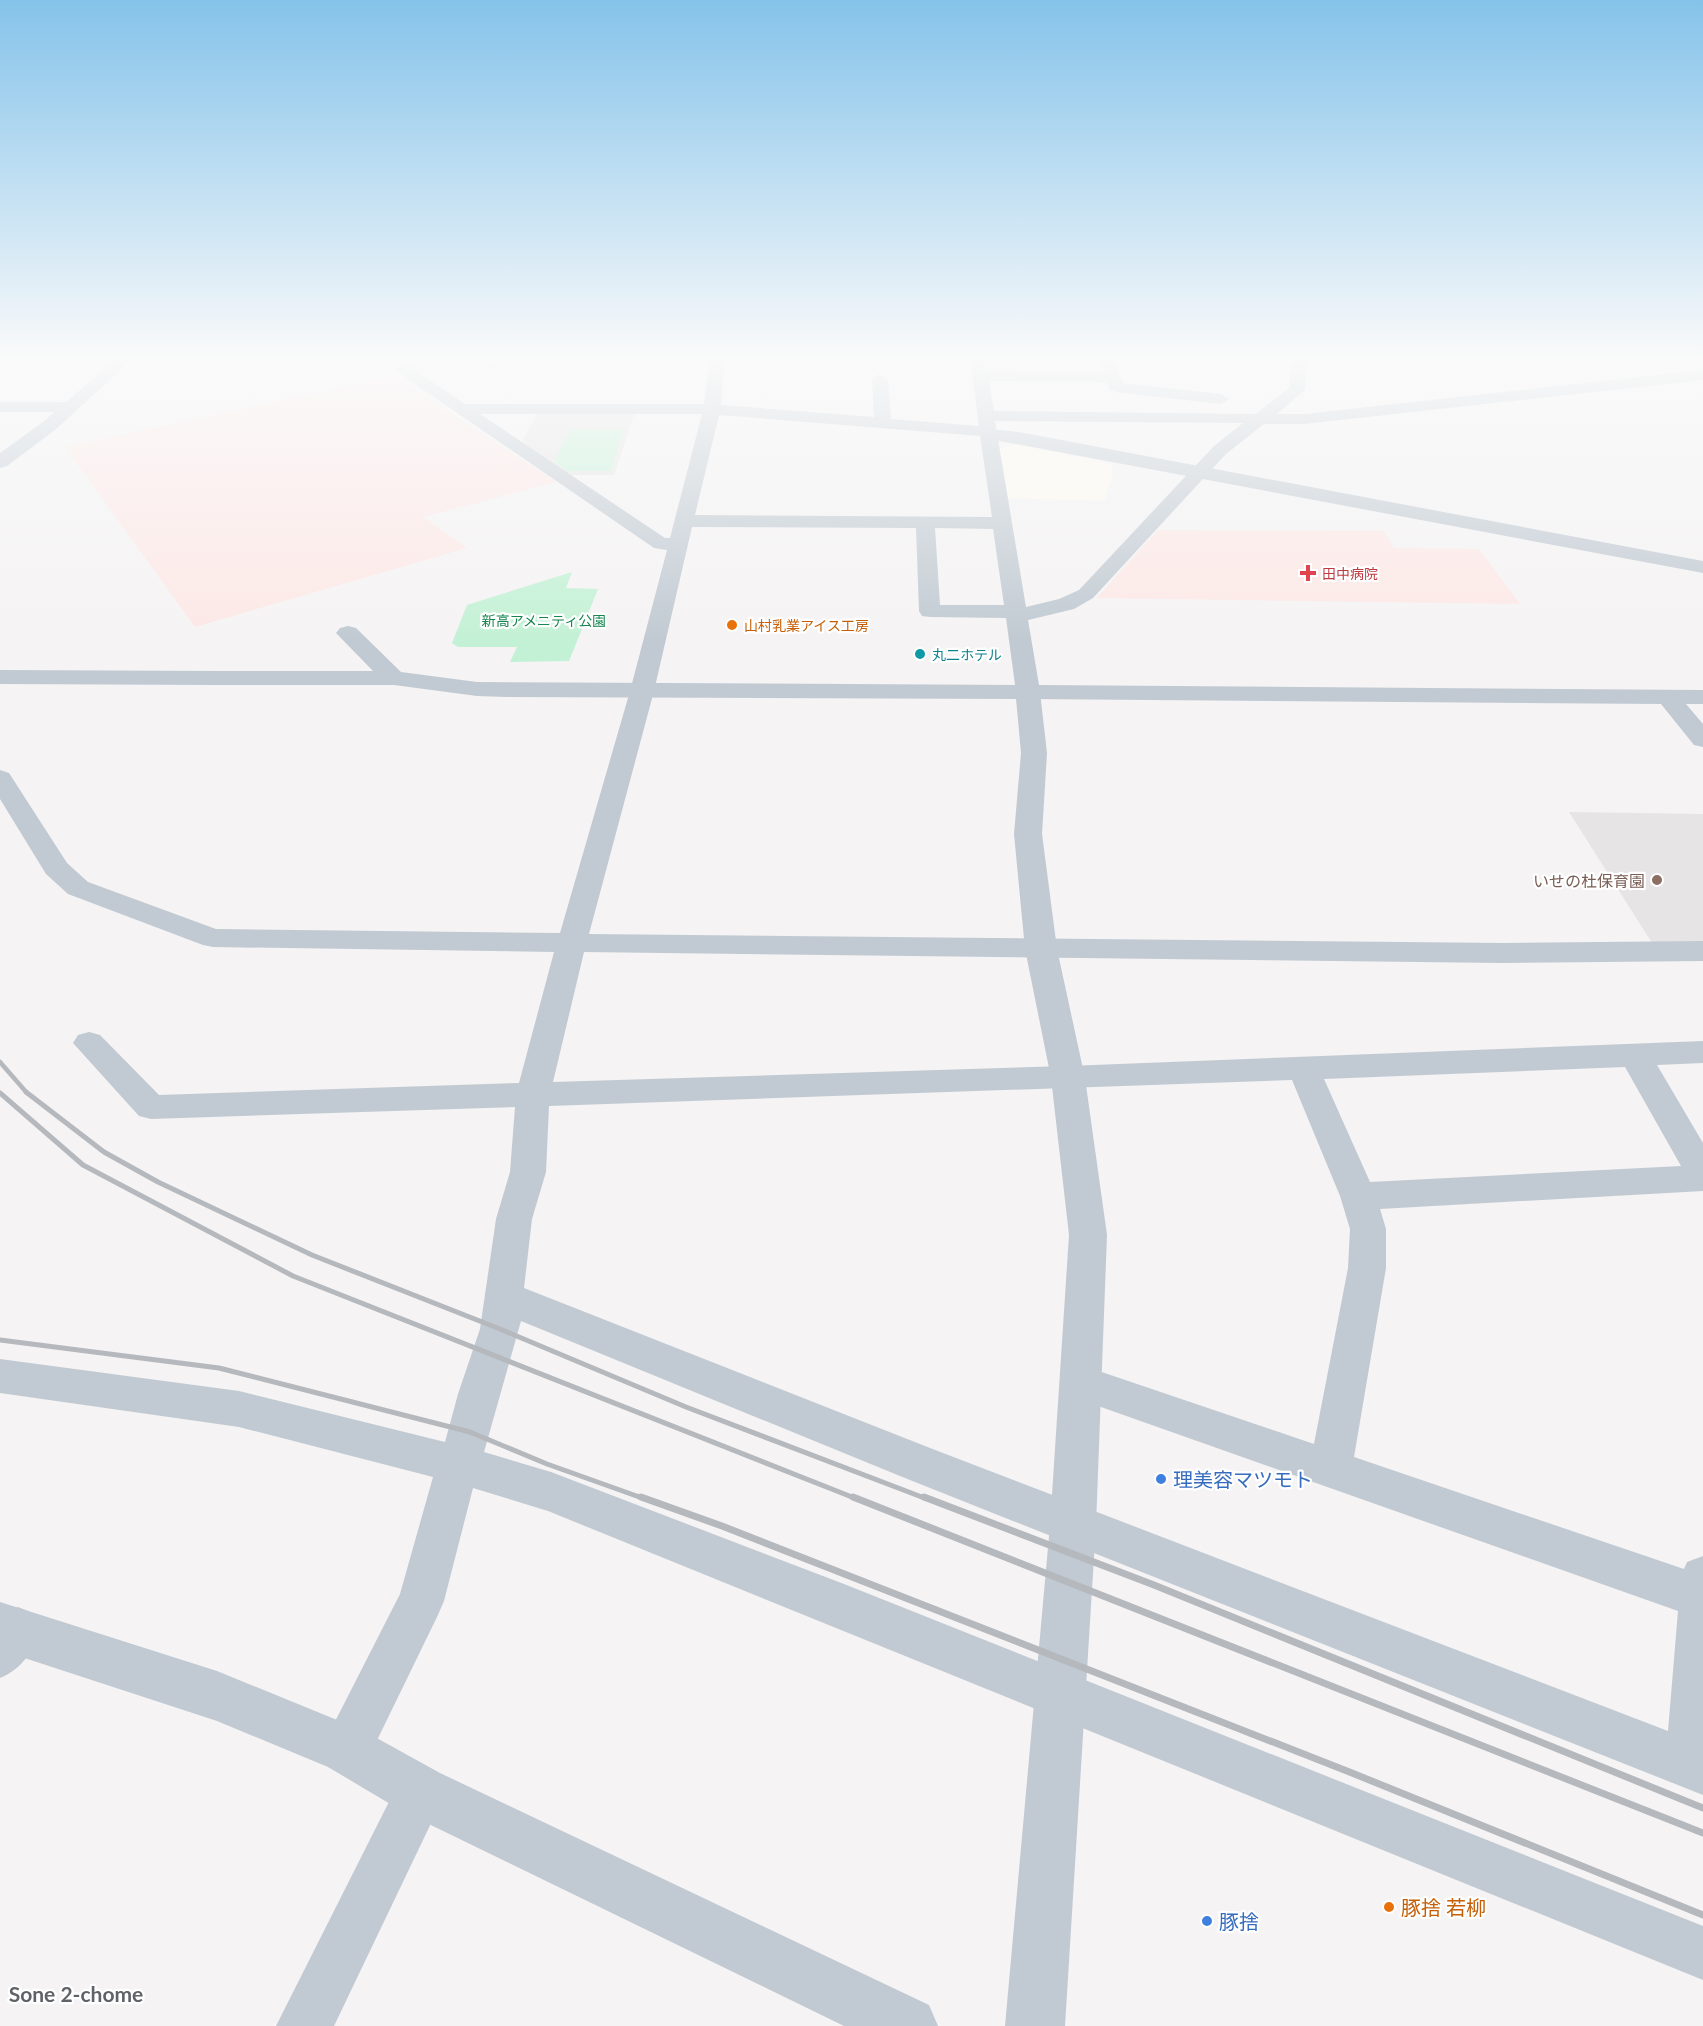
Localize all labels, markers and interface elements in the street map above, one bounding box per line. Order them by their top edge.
marker: 田中病院 [1299,564,1317,582]
place label: 田中病院 [1322,565,1378,582]
park label: 新高アメニティ公園 [482,612,606,629]
place label: 山村乳業アイス工房 [744,617,869,634]
marker: 山村乳業アイス工房 [725,618,739,632]
place label: 丸二ホテル [932,646,1002,663]
marker: 丸二ホテル [913,647,927,661]
place label: いせの杜保育園 [1533,871,1645,890]
marker: いせの杜保育園 [1650,873,1664,887]
place label: 理美容マツモト [1173,1467,1313,1491]
marker: 理美容マツモト [1154,1472,1168,1486]
place label: 豚捨 若柳 [1401,1895,1486,1919]
marker: 豚捨 若柳 [1382,1900,1396,1914]
place label: 豚捨 [1219,1909,1259,1933]
marker: 豚捨 [1200,1914,1214,1928]
district label: Sone 2-chome [9,1981,143,2006]

